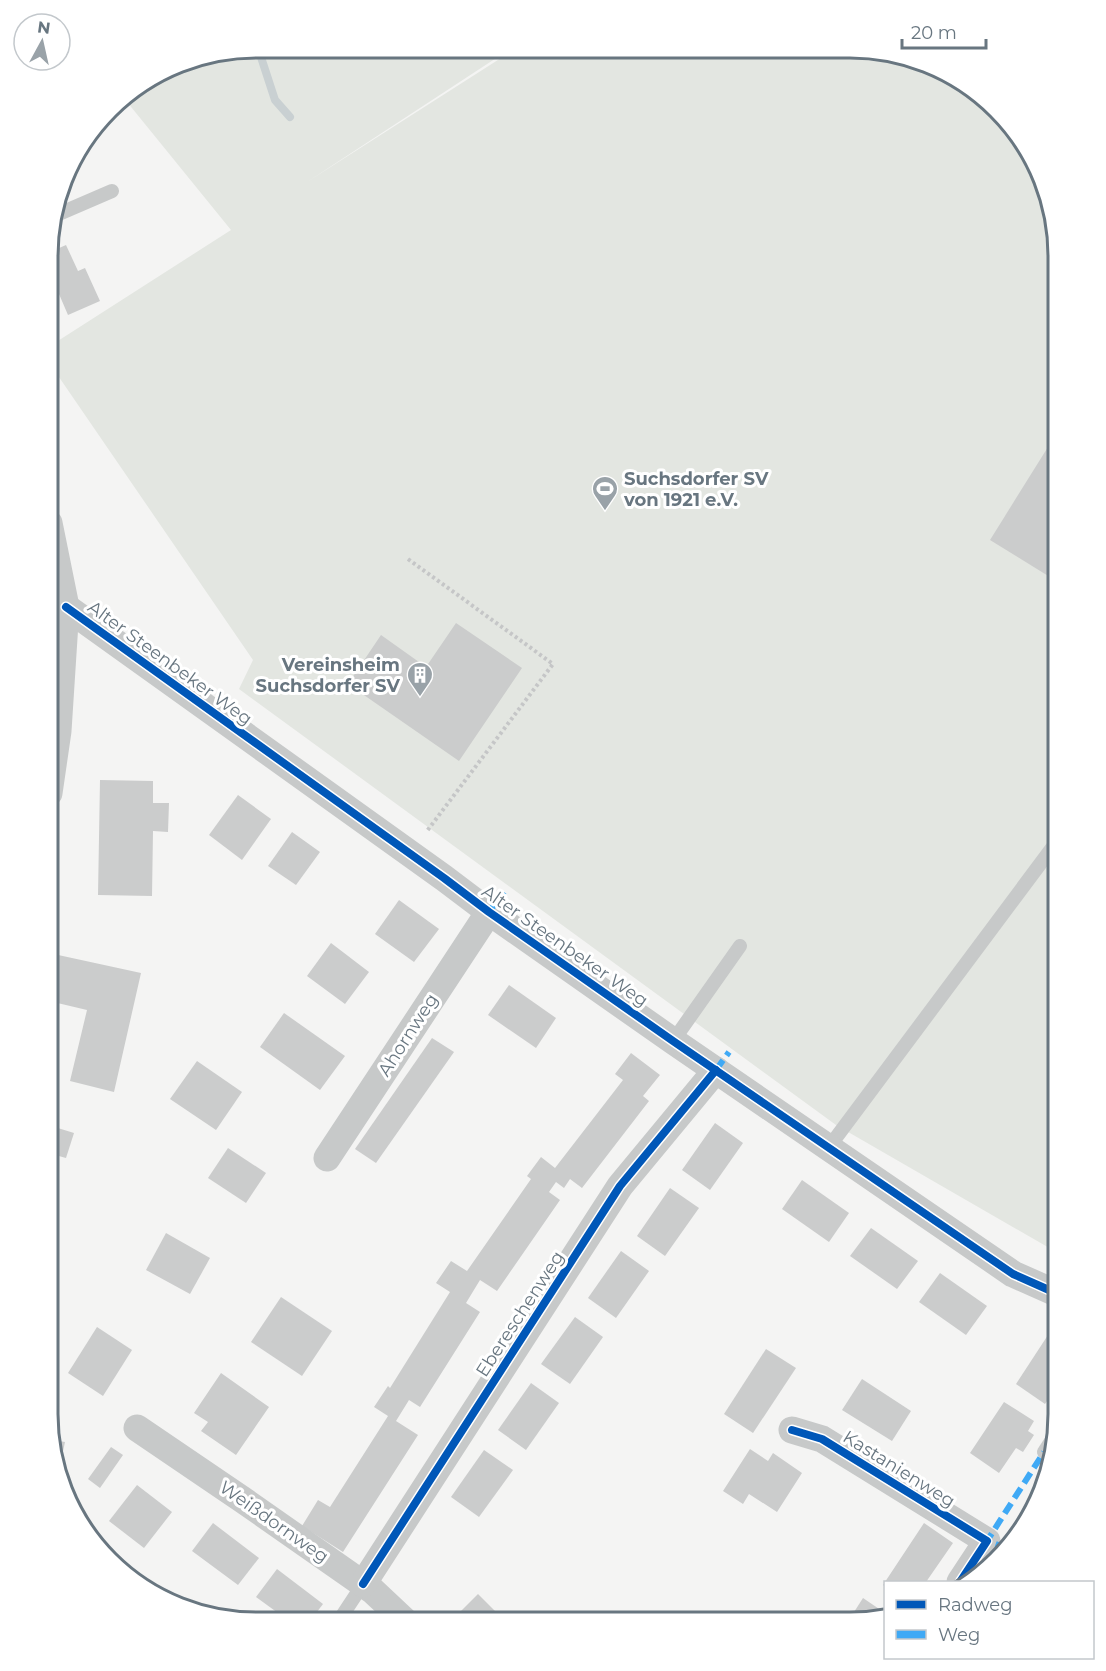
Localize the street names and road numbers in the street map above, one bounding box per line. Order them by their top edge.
street label: Alter Steenbeker Weg [84,596,256,730]
street label: Alter Steenbeker Weg [478,880,652,1012]
street label: Ahornweg [373,990,443,1080]
street label: Ebereschenweg [471,1247,569,1381]
street label: Kastanienweg [839,1426,959,1512]
street label: Weißdornweg [215,1476,333,1568]

